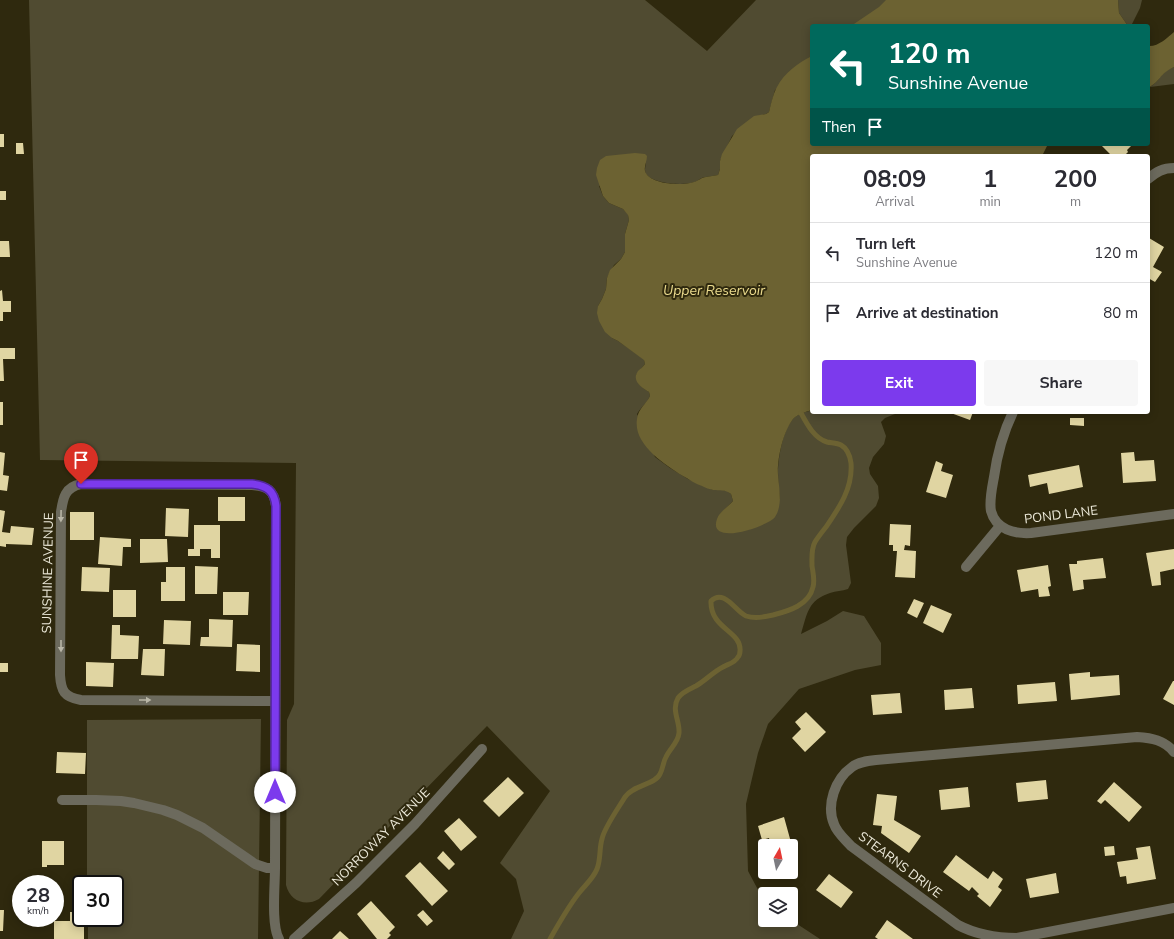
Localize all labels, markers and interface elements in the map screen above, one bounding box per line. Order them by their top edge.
text: 120 m [888,35,971,73]
icon: left [822,40,874,92]
text: Sunshine Avenue [888,71,1028,95]
icon: arrive [864,116,886,138]
text: Then [822,117,856,137]
text: 08:09 [863,163,926,195]
text: 1 [983,163,997,195]
text: 200 [1054,163,1097,195]
text: Arrival [875,193,914,211]
text: min [979,193,1001,211]
text: m [1070,193,1081,211]
text: Turn left [856,234,915,254]
icon: left [822,242,844,264]
text: 120 m [1094,243,1138,263]
text: Sunshine Avenue [856,254,957,272]
water label: Upper Reservoir [663,281,766,300]
icon: arrive [822,302,844,324]
text: Arrive at destination [856,303,999,323]
text: 80 m [1103,303,1138,323]
button: Exit [822,360,976,406]
button: Share [984,360,1138,406]
pin [64,443,98,484]
icon: arrive [70,449,92,471]
street label: POND LANE [1023,502,1099,528]
one-way arrow [58,510,65,522]
street label: SUNSHINE AVENUE [38,512,58,634]
one-way arrow [58,640,64,653]
one-way arrow [139,697,152,703]
position arrow [254,771,296,813]
street label: NORROWAY AVENUE [328,784,434,890]
street label: STEARNS DRIVE [855,828,945,902]
north arrow [758,839,798,879]
map controls [758,839,798,927]
speed limit sign: 30 [72,875,124,927]
text: 28 [26,882,50,909]
button: layers [758,887,798,927]
text: km/h [27,904,49,918]

